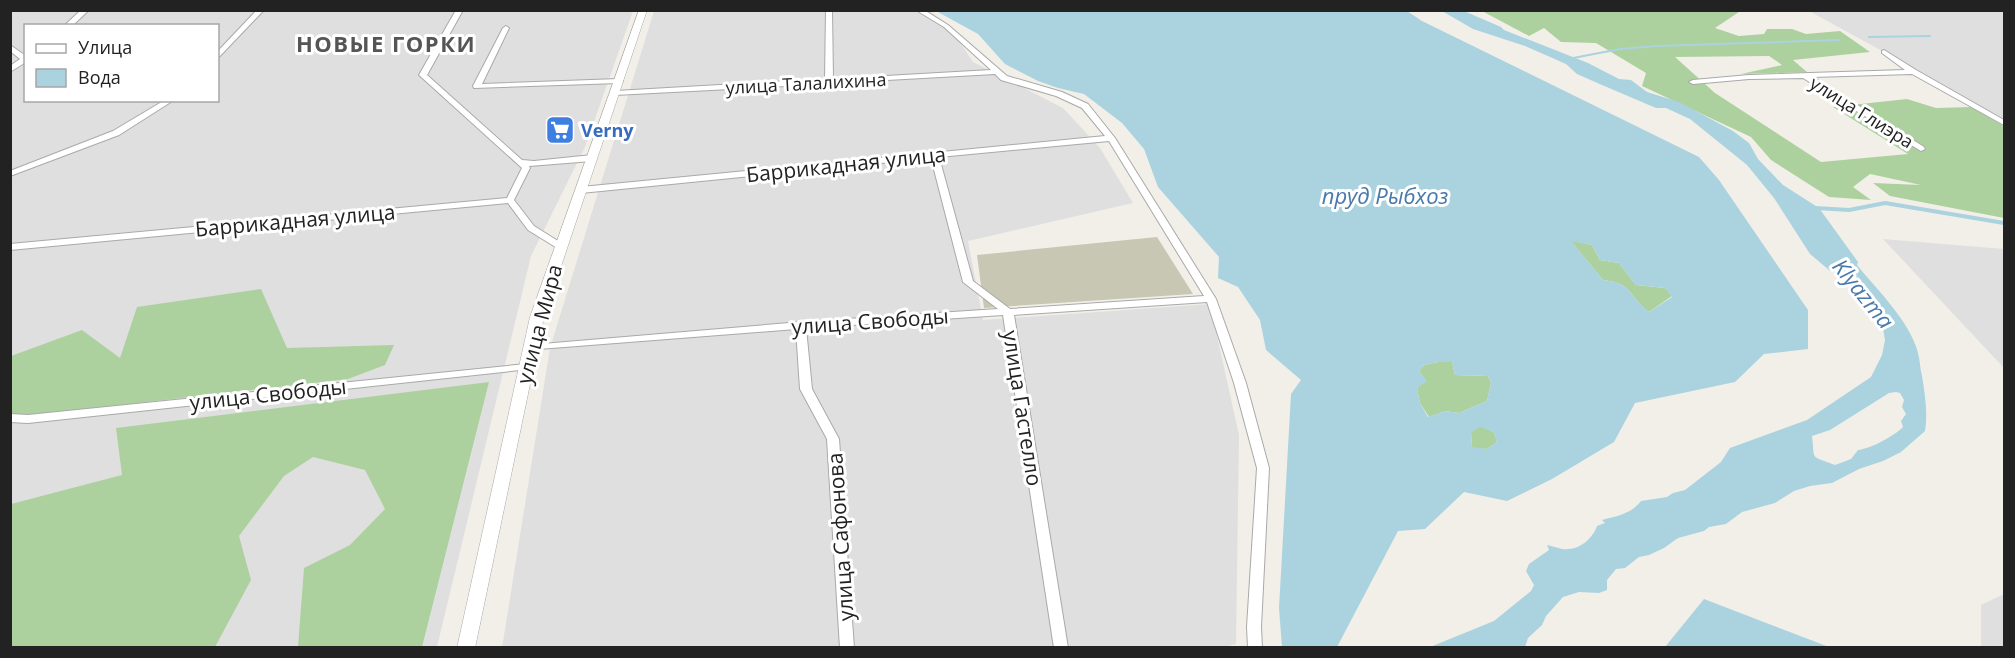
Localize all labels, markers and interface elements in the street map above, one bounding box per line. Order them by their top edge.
legend [24,24,219,102]
district label: НОВЫЕ ГОРКИ [296,28,476,58]
text: Улица [78,35,132,59]
text: Вода [78,65,121,89]
street label: улица Талалихина [725,67,887,99]
street label: улица Глиэра [1806,71,1918,153]
supermarket icon: Verny [544,114,576,146]
place label: Verny [581,118,634,142]
street label: Баррикадная улица [745,140,947,188]
water label: пруд Рыбхоз [1322,180,1449,210]
street label: Баррикадная улица [194,197,396,243]
water label: Klyazma [1827,252,1901,334]
street label: улица Мира [510,261,568,387]
street label: улица Свободы [791,302,949,340]
street label: улица Гастелло [997,328,1049,488]
street label: улица Свободы [188,372,348,416]
street label: улица Сафонова [820,452,860,622]

